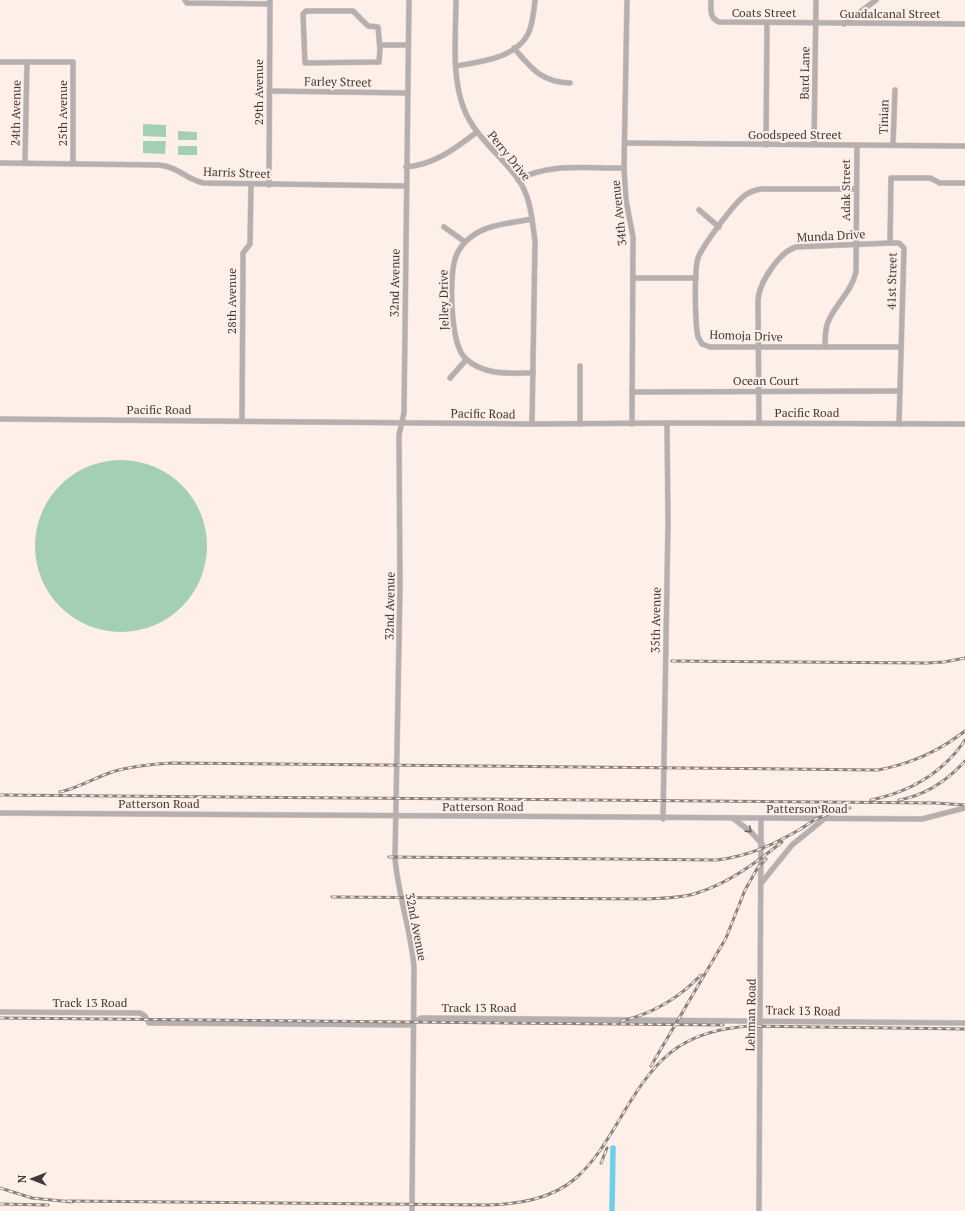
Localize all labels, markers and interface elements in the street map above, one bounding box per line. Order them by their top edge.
street label: Coats Street [732,5,797,20]
street label: Guadalcanal Street [840,6,941,21]
street label: Bard Lane [797,46,812,100]
street label: 29th Avenue [251,59,266,125]
street label: Farley Street [304,73,372,90]
street label: 24th Avenue [7,80,24,146]
street label: 25th Avenue [55,80,70,146]
street label: Tinian [875,99,892,135]
street label: Goodspeed Street [748,127,842,142]
street label: Perry Drive [485,128,534,184]
street label: Adak Street [838,158,853,221]
street label: Harris Street [203,164,272,181]
street label: 34th Avenue [608,179,629,247]
street label: Munda Drive [796,226,866,245]
street label: 32nd Avenue [386,249,403,317]
street label: 41st Street [884,252,900,310]
street label: 28th Avenue [224,268,239,334]
street label: Jelley Drive [435,269,452,331]
street label: Homoja Drive [709,327,783,344]
street label: Ocean Court [733,373,800,388]
street label: Pacific Road [127,402,192,417]
street label: Pacific Road [450,405,516,422]
street label: Pacific Road [775,405,840,420]
street label: 32nd Avenue [381,572,398,640]
street label: 35th Avenue [647,587,664,653]
street label: Patterson Road [118,796,200,811]
street label: Patterson Road [442,799,524,814]
street label: Patterson Road [766,801,848,816]
one-way arrow [744,825,752,833]
street label: 32nd Avenue [403,892,430,962]
street label: Lehman Road [742,978,759,1052]
street label: Track 13 Road [53,995,128,1010]
street label: Track 13 Road [442,1000,517,1015]
street label: Track 13 Road [765,1002,841,1019]
north arrow [12,1159,52,1199]
text: N [15,1174,29,1183]

